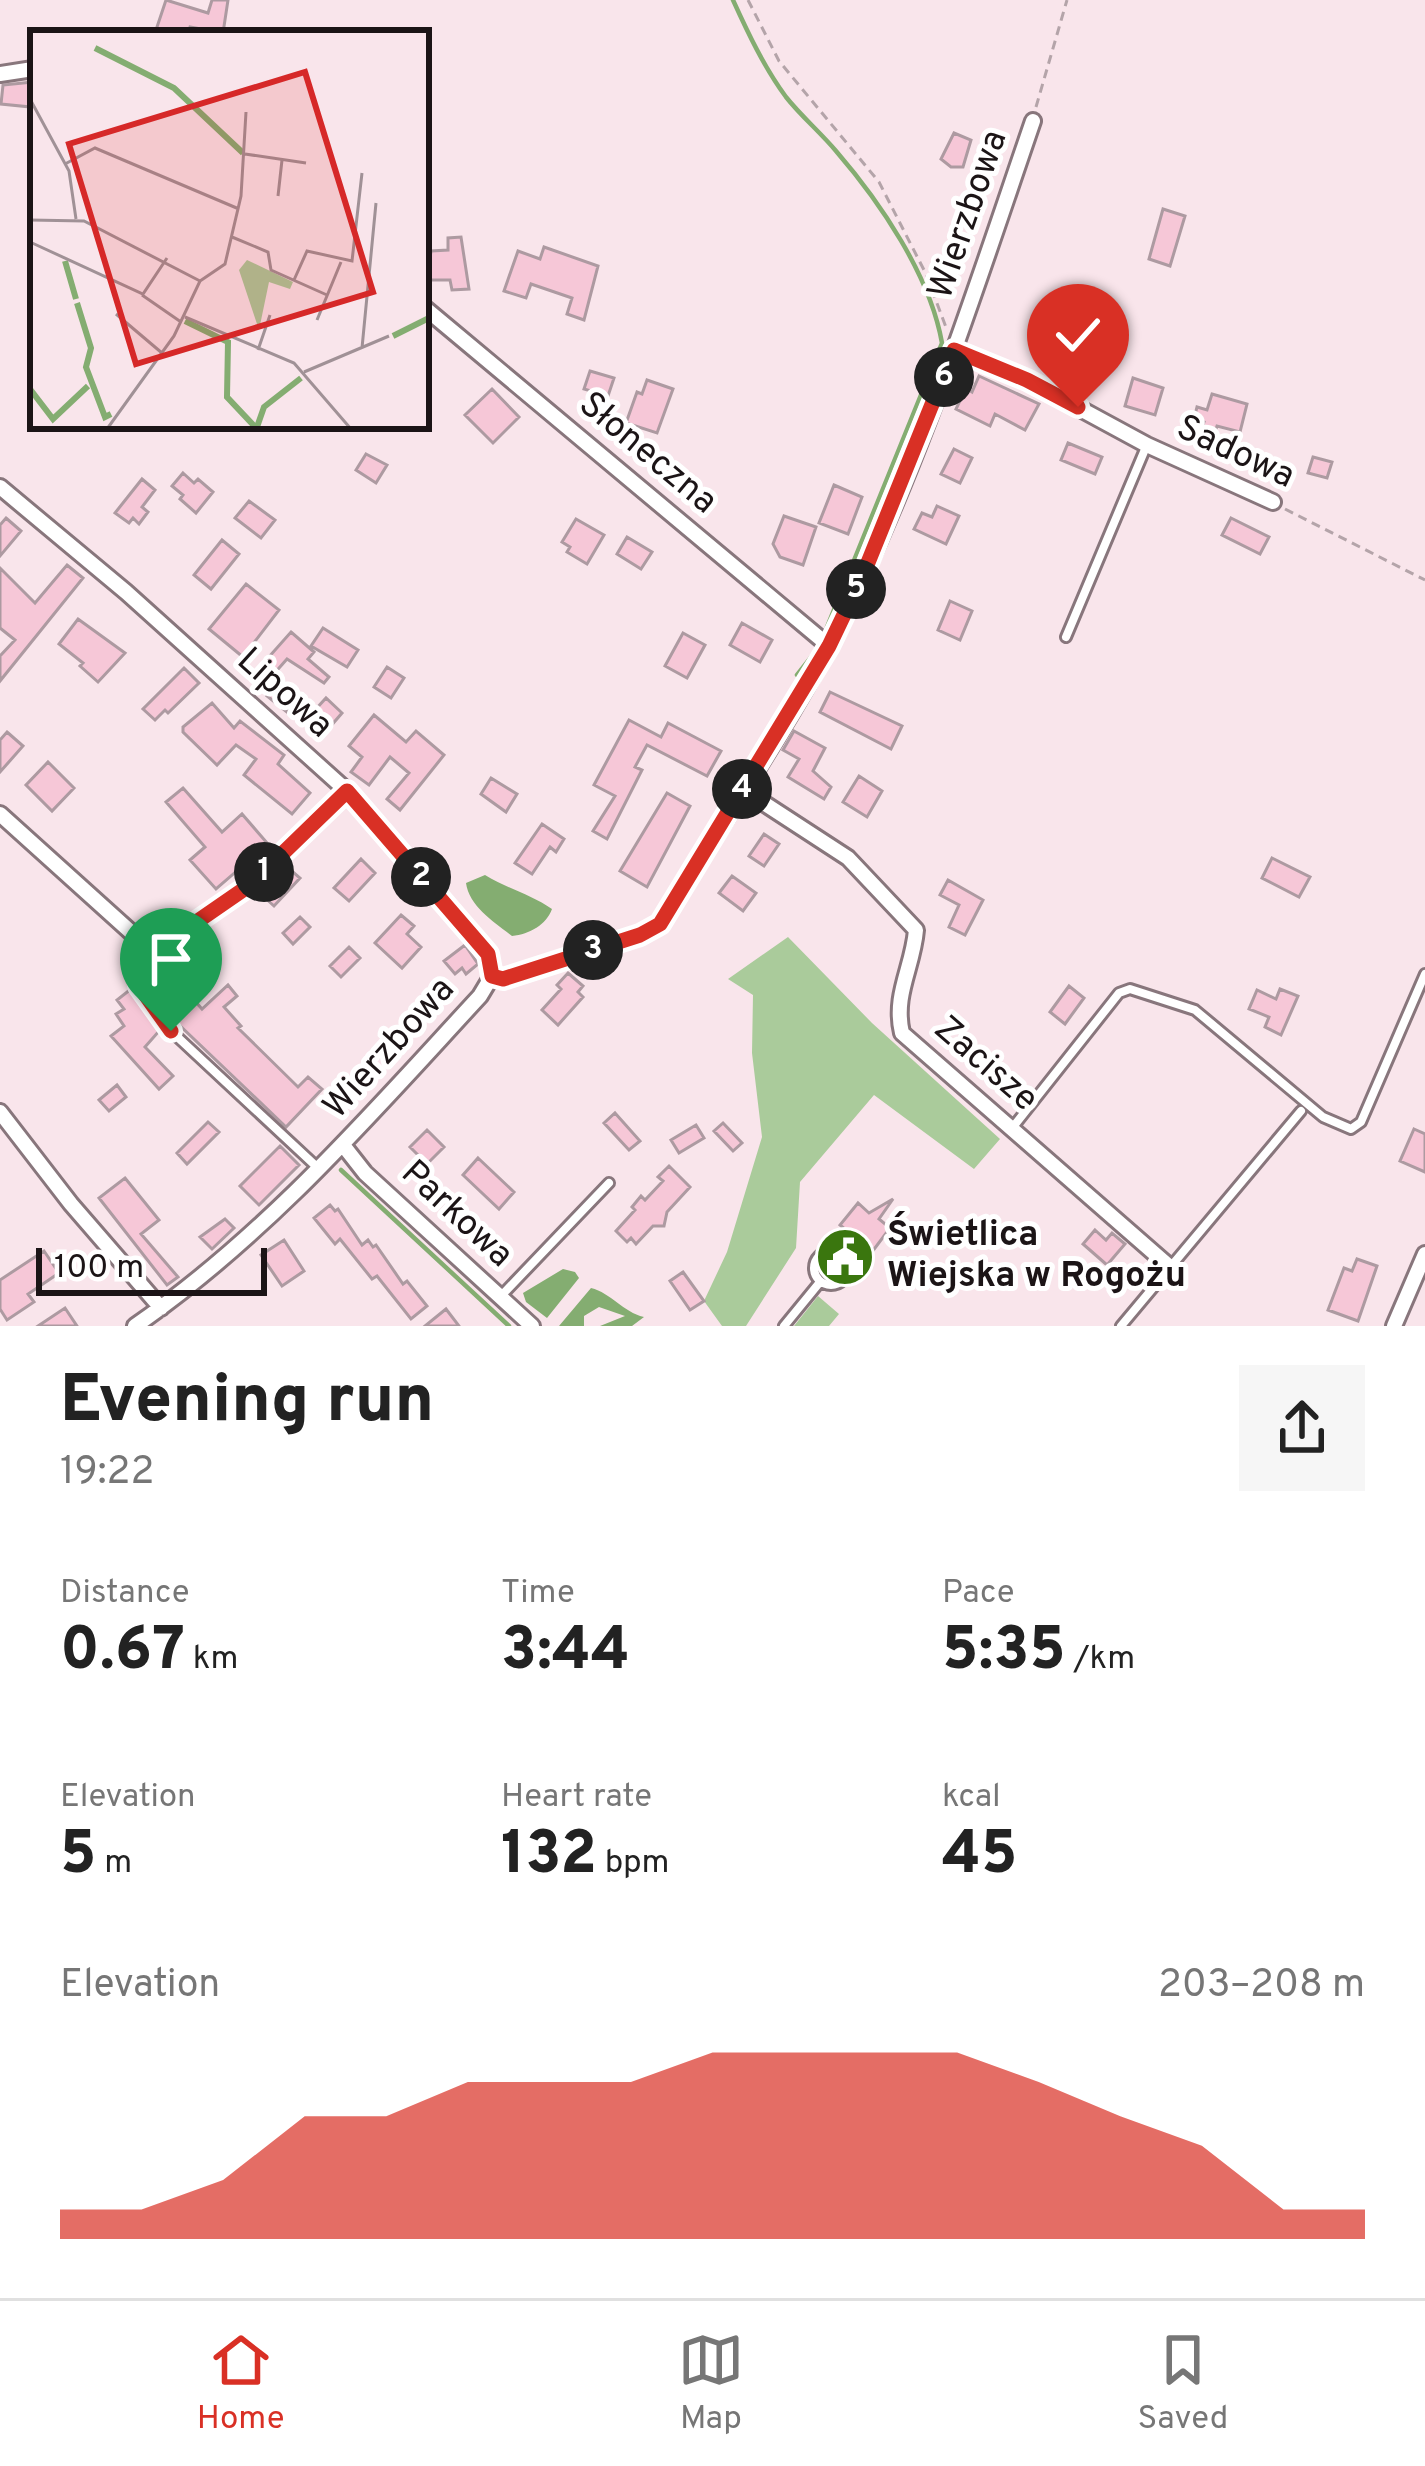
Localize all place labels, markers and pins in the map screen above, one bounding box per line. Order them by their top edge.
pin [1027,284,1129,407]
pin: 6 [914,347,974,407]
pin: 5 [826,559,886,619]
pin: 4 [712,759,772,819]
pin: 1 [234,842,294,902]
pin: 2 [391,847,451,907]
pin [120,908,222,1031]
pin: 3 [563,920,623,980]
place label: Świetlica Wiejska w Rogożu [887,1211,1186,1300]
public building icon: Świetlica Wiejska w Rogożu [814,1226,876,1288]

